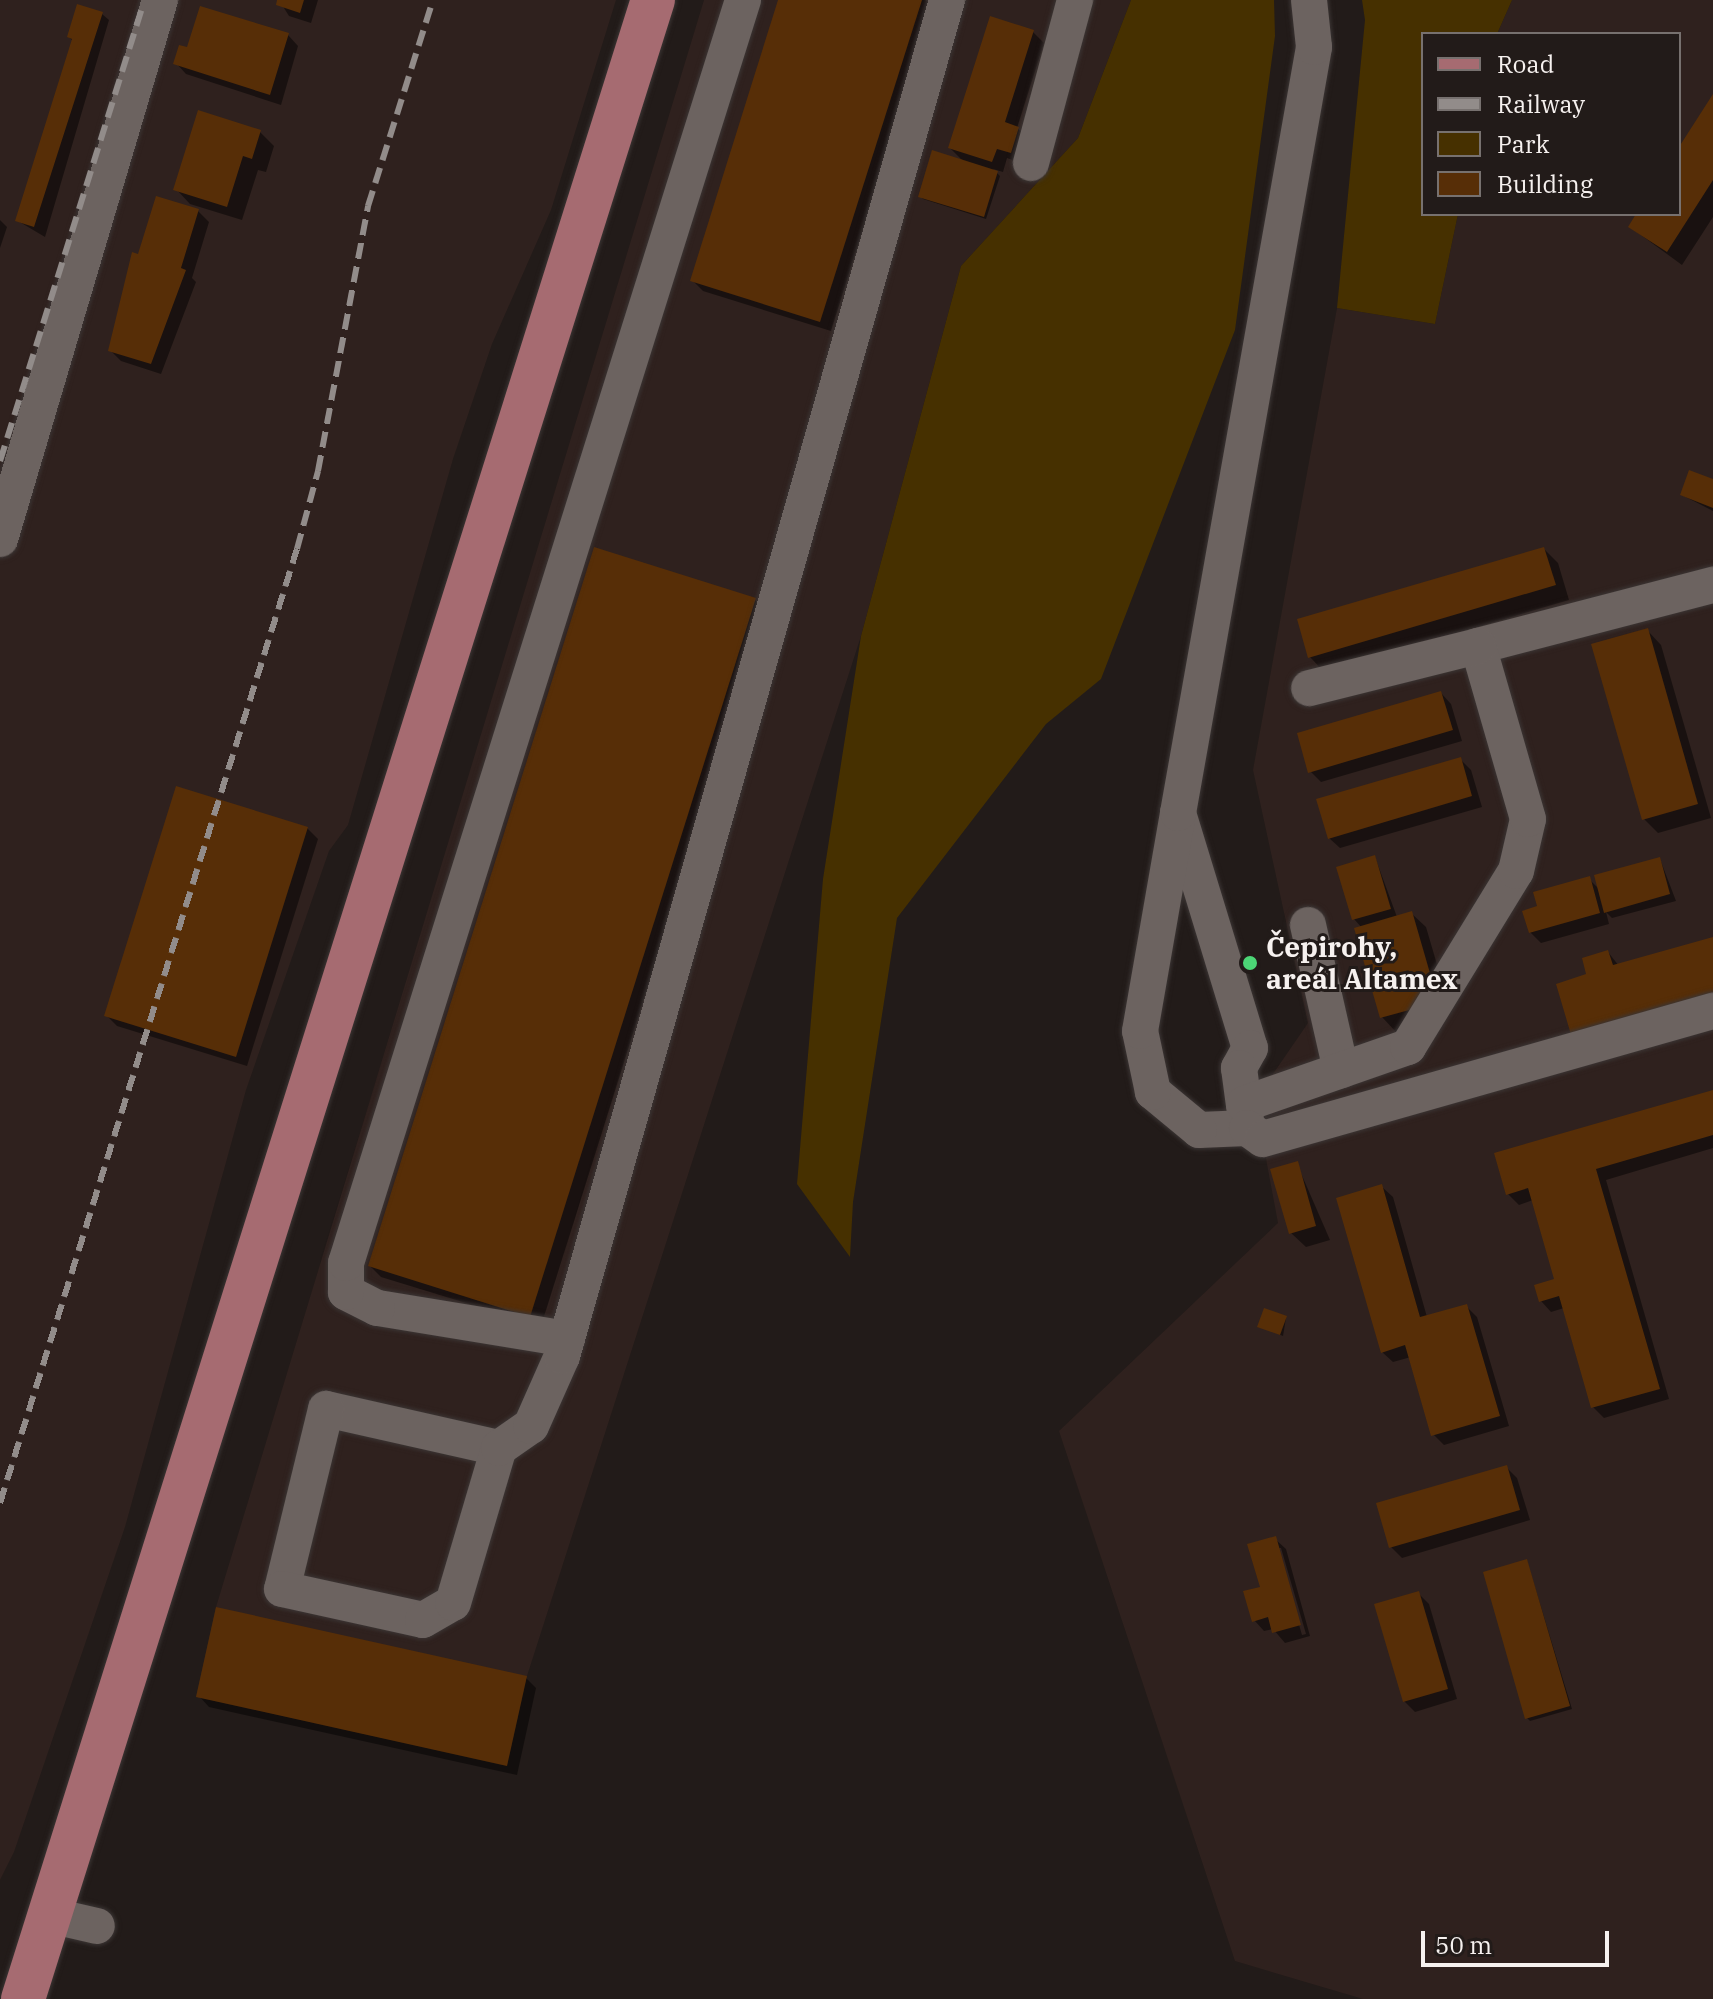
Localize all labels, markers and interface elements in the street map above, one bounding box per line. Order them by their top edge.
legend [1421,32,1681,216]
text: Road [1497,48,1554,80]
text: Railway [1497,88,1585,120]
text: Park [1497,128,1549,160]
text: Building [1497,168,1593,200]
place label: Čepirohy, areál Altamex [1266,930,1458,996]
marker: Čepirohy, areál Altamex [1241,954,1259,972]
scale bar [1425,1915,1613,1965]
text: 50 m [1435,1929,1492,1961]

